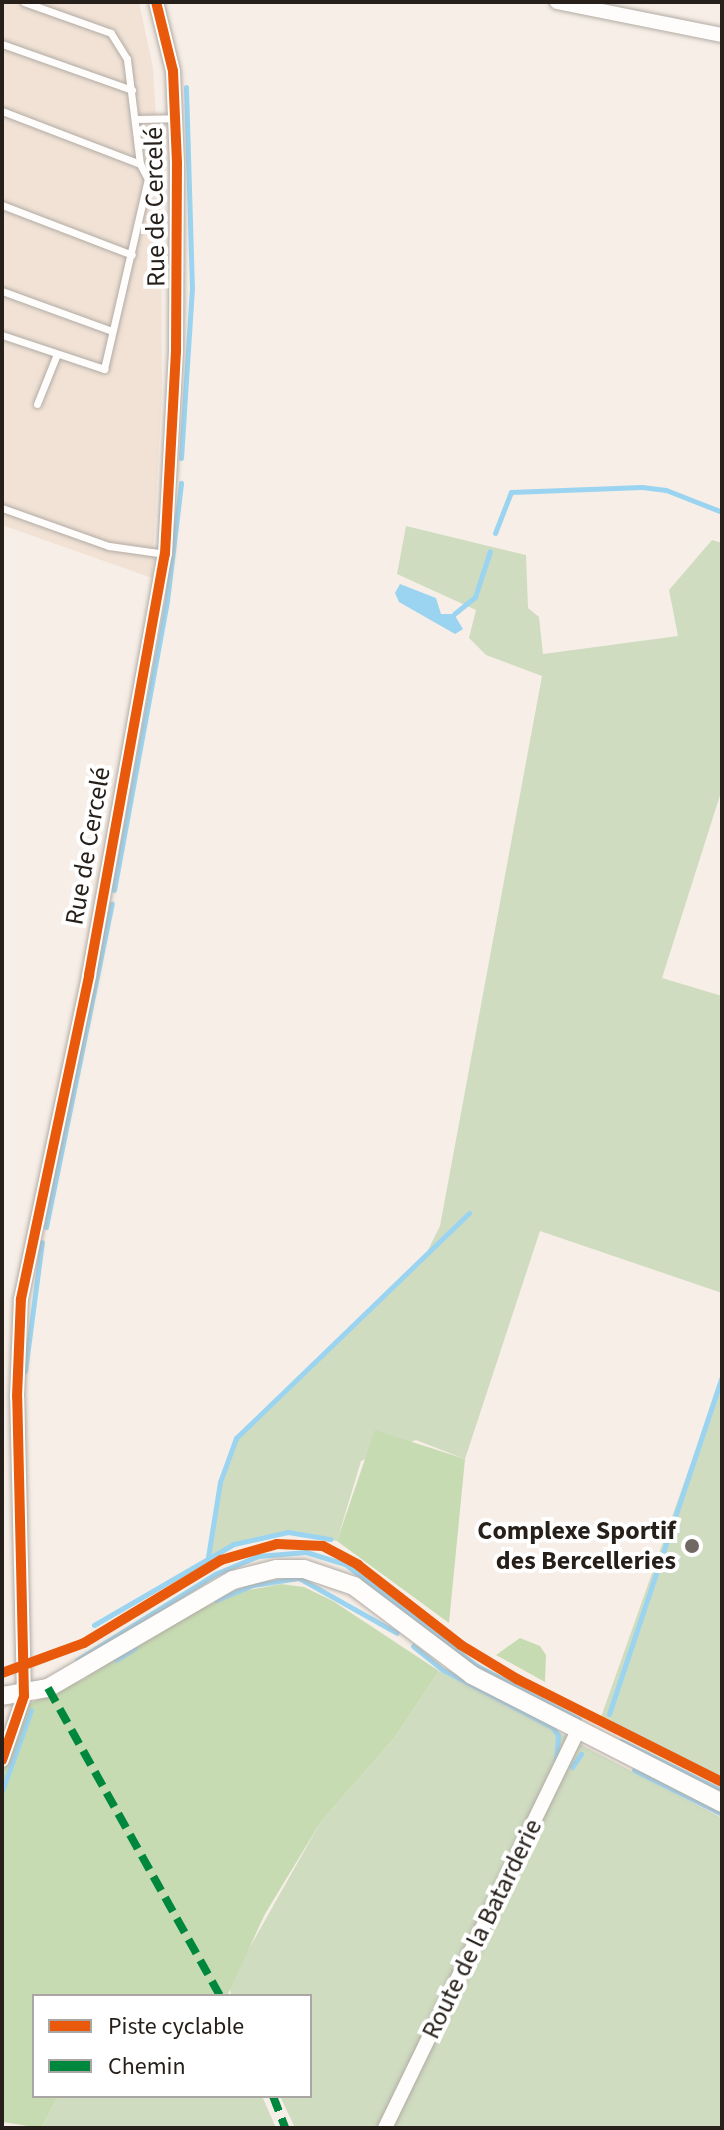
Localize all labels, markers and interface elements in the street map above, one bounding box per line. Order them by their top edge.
street label: Rue de Cercelé [138,127,172,287]
street label: Rue de Cercelé [59,765,117,927]
place label: Complexe Sportif des Bercelleries [477,1515,676,1576]
marker: Complexe Sportif des Bercelleries [683,1537,701,1555]
street label: Route de la Batarderie [415,1814,549,2044]
legend [32,1994,312,2098]
text: Piste cyclable [108,2009,244,2044]
text: Chemin [108,2049,186,2084]

